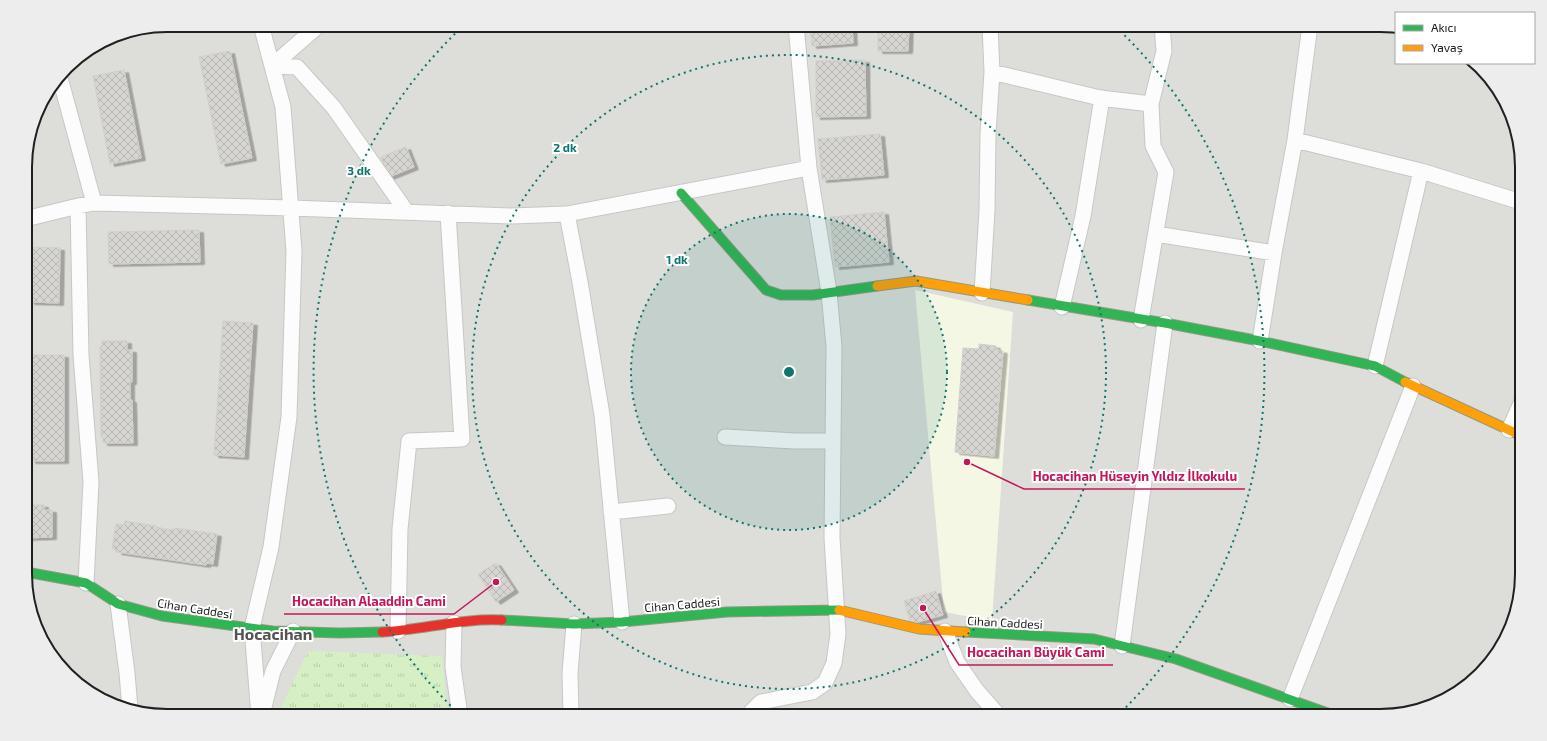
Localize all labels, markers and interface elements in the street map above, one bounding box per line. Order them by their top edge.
legend [1395,12,1535,64]
text: Akıcı [1431,20,1456,34]
text: Yavaş [1431,40,1463,55]
text: 2 dk [553,140,577,154]
text: 3 dk [347,163,371,177]
text: 1 dk [666,252,688,266]
centre of rings [782,365,796,379]
callout: Hocacihan Hüseyin Yıldız İlkokulu [1024,464,1245,489]
text: Hocacihan Hüseyin Yıldız İlkokulu [1033,468,1237,484]
callout: Hocacihan Alaaddin Cami [284,589,454,614]
text: Hocacihan Alaaddin Cami [292,593,446,609]
street label: Cihan Caddesi [644,594,720,614]
street label: Cihan Caddesi [157,595,234,621]
street label: Cihan Caddesi [967,613,1043,631]
district label: Hocacihan [234,624,312,643]
callout: Hocacihan Büyük Cami [959,640,1113,665]
text: Hocacihan Büyük Cami [967,644,1105,660]

